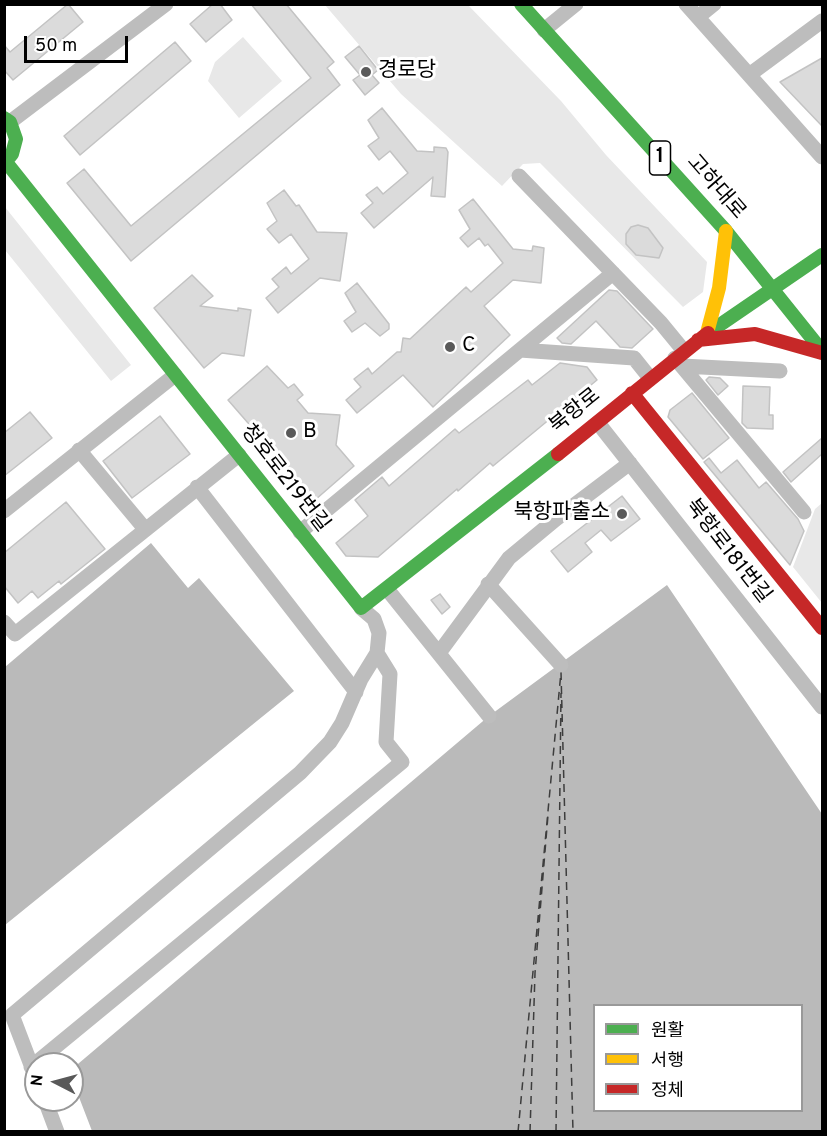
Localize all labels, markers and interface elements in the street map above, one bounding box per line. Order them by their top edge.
scale bar [27,24,130,62]
text: 50 m [35,35,77,58]
place label: 경로당 [378,59,436,85]
marker: 경로당 [359,65,373,79]
road number: 1 [650,141,670,175]
street label: 고하대로 [680,151,750,225]
place label: C [462,334,476,360]
marker: C [443,340,457,354]
street label: 북항로 [546,384,606,440]
street label: 청호로219번길 [234,420,334,538]
place label: B [303,420,317,446]
marker: B [284,426,298,440]
street label: 북항로181번길 [679,495,775,609]
place label: 북항파출소 [513,501,610,527]
marker: 북항파출소 [615,507,629,521]
legend [593,1004,803,1112]
text: 원활 [651,1020,684,1043]
text: 서행 [651,1050,684,1073]
north arrow [24,1052,84,1112]
text: N [28,1074,49,1087]
text: 정체 [651,1080,684,1103]

